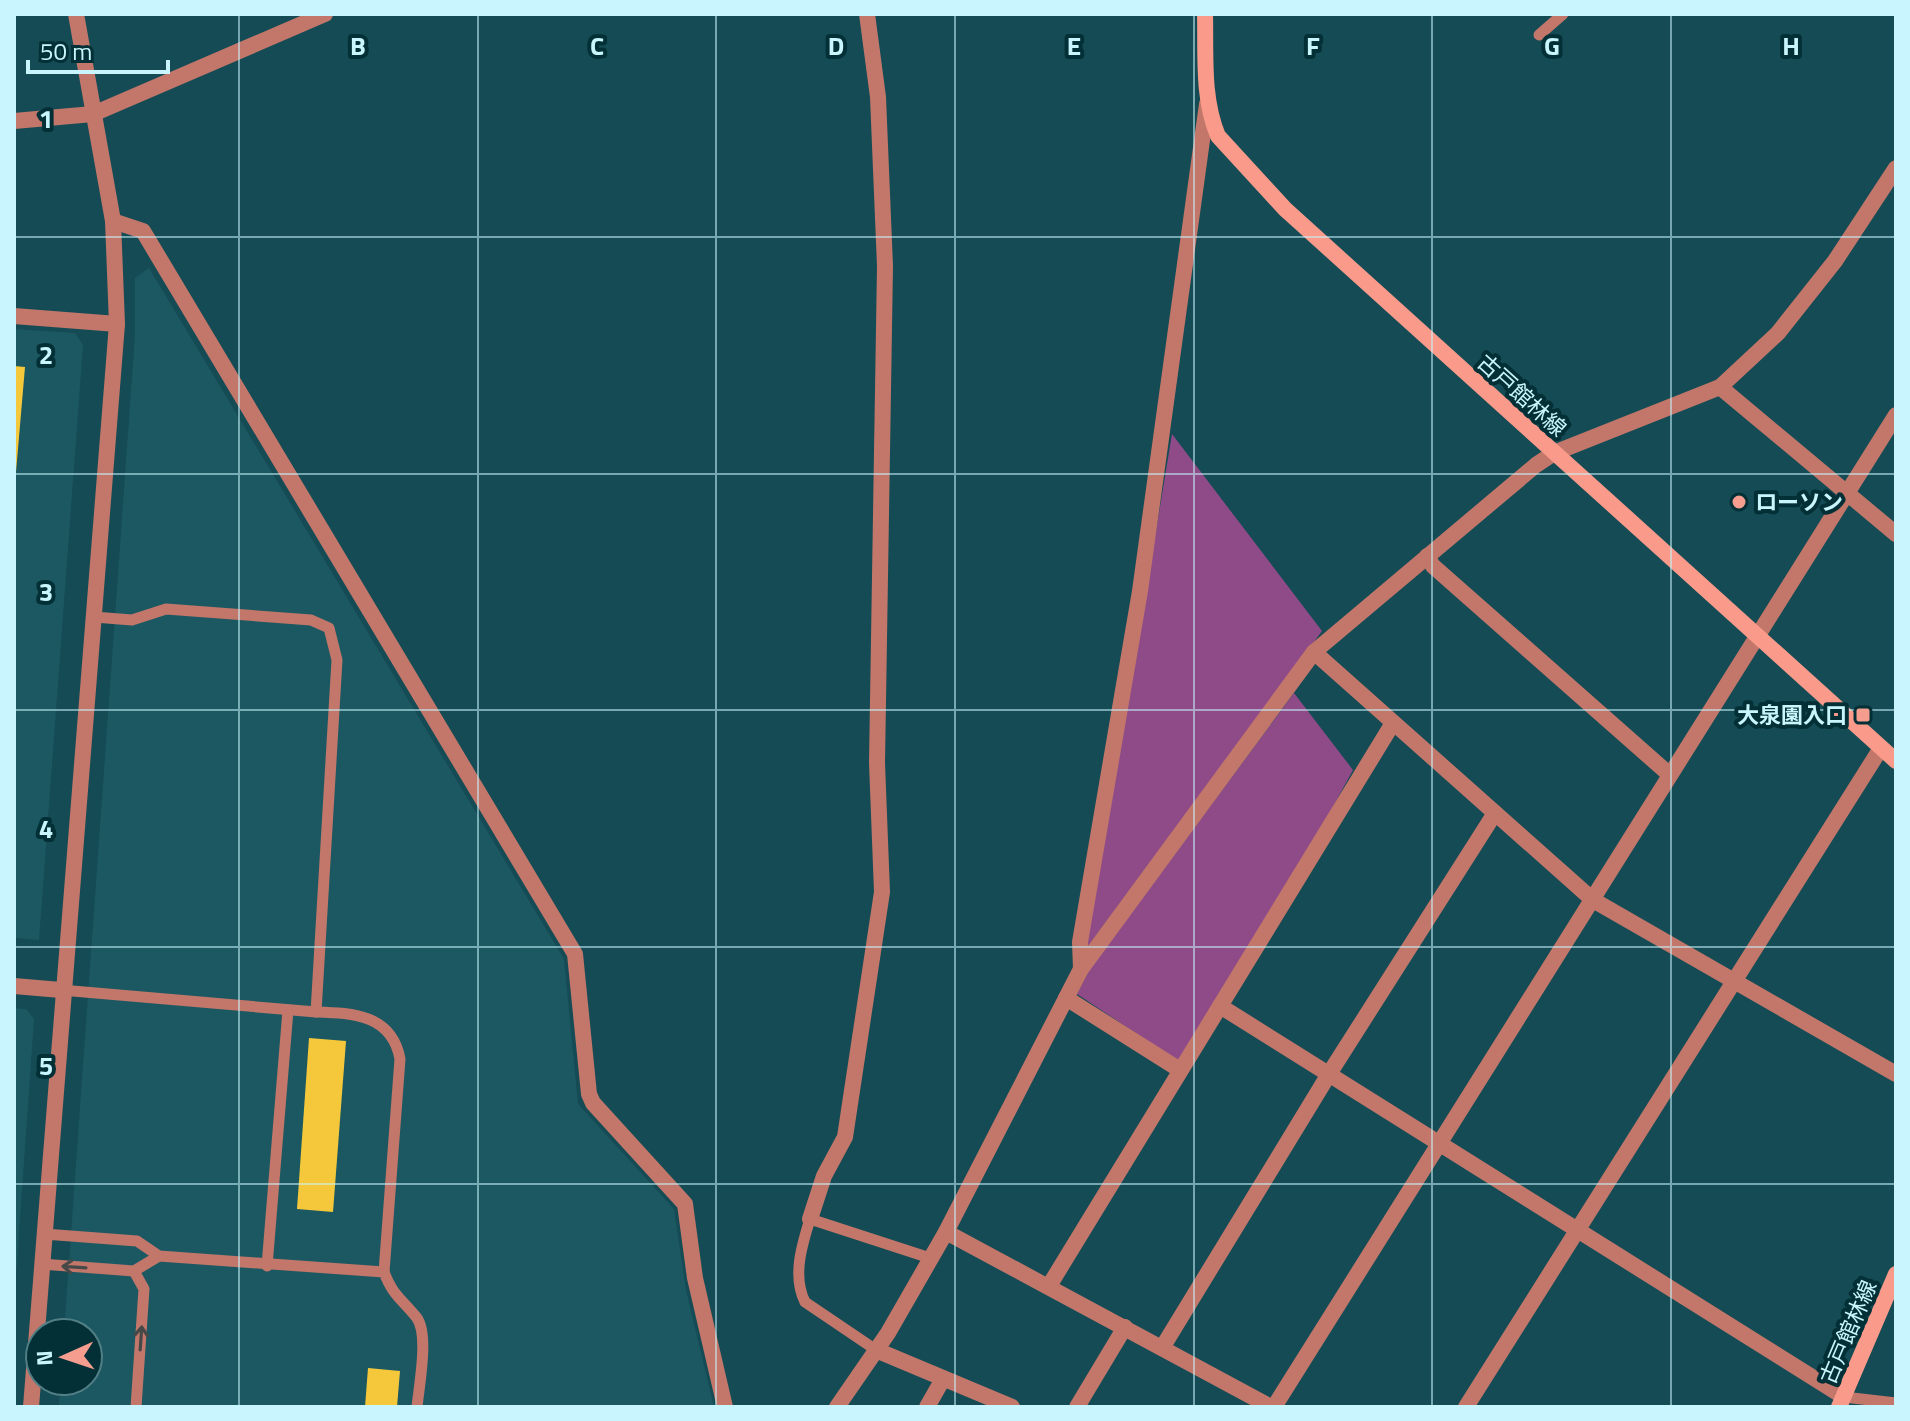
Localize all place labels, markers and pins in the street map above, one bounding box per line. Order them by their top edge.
place label: ローソン [1755,485,1843,519]
marker: ローソン [1730,493,1748,511]
place label: 大泉園入口 [1737,698,1847,732]
marker: 大泉園入口 [1854,706,1872,724]

